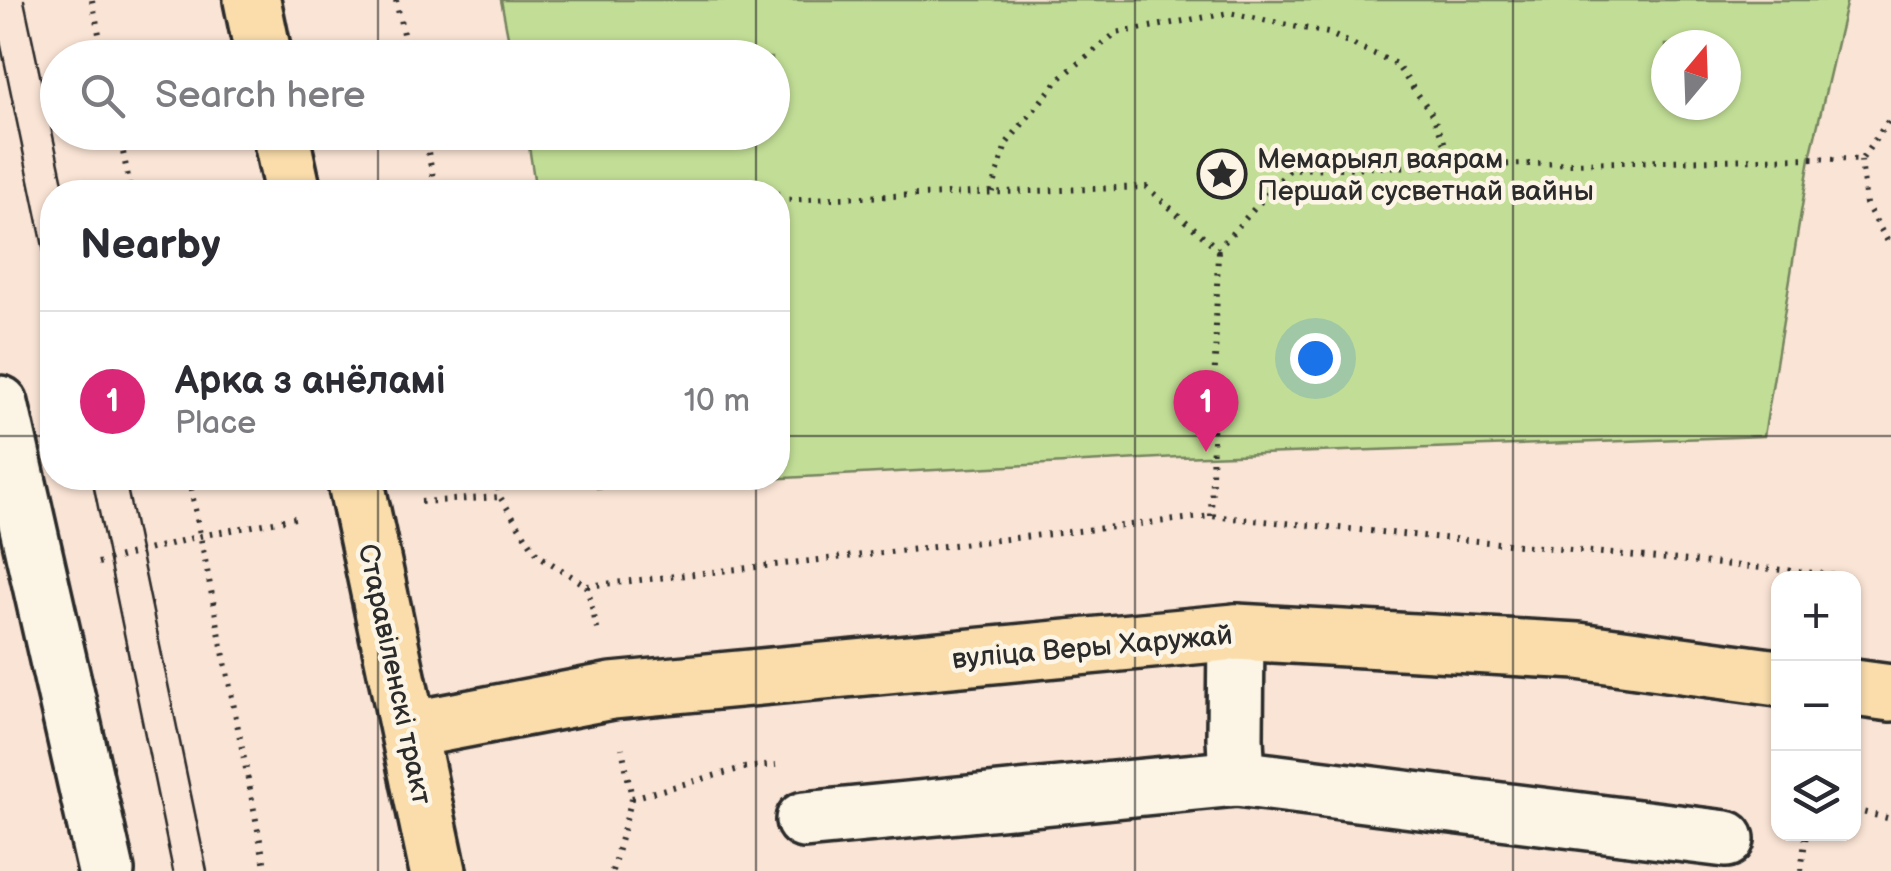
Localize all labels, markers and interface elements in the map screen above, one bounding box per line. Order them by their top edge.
north arrow [1651,30,1741,120]
search box [40,40,790,150]
icon: search [75,68,130,123]
text: Search here [155,73,366,118]
place label: Мемарыял ваярам Першай сусветнай вайны [1257,143,1594,208]
place icon: Мемарыял ваярам Першай сусветнай вайны [1196,148,1248,200]
text: Nearby [80,220,220,271]
your location [1290,333,1341,384]
text: Арка з анёламі [175,359,446,404]
pin: 1 [1174,370,1238,452]
text: 1 [106,382,119,421]
text: 10 m [684,382,750,421]
text: Place [175,404,256,443]
street label: Старавіленскі тракт [351,541,438,808]
map controls [1771,571,1861,841]
button: + [1771,571,1861,661]
street label: вуліца Веры Харужай [950,619,1234,676]
button: − [1771,661,1861,751]
button: layers [1771,751,1861,841]

